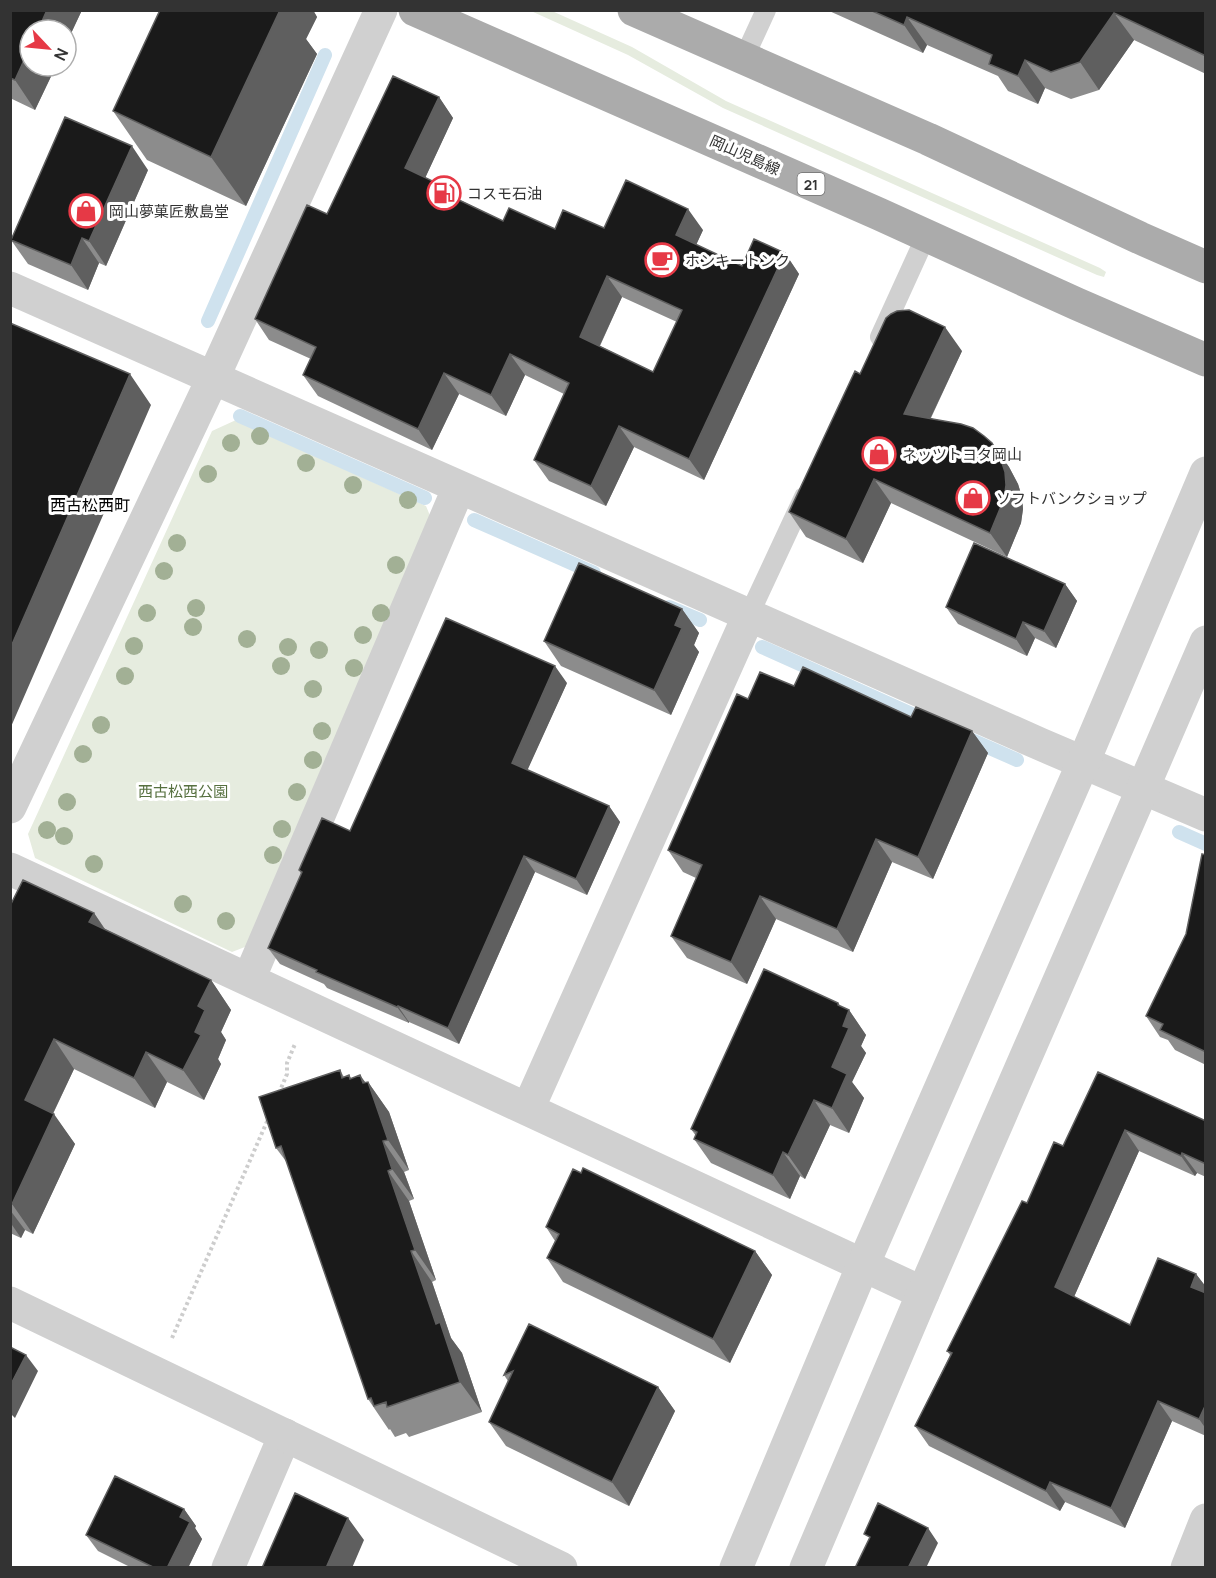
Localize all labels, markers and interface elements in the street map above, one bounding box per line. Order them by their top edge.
north arrow [18,18,78,78]
text: N [49,45,74,65]
street label: 岡山児島線 [706,130,784,180]
road number: 21 [798,173,824,195]
fuel station icon: コスモ石油 [426,175,462,211]
place label: コスモ石油 [467,183,542,204]
shop icon: 岡山夢菓匠敷島堂 [68,193,104,229]
place label: 岡山夢菓匠敷島堂 [109,201,229,222]
cafe icon: ホンキートンク [644,242,680,278]
place label: ホンキートンク [685,250,790,271]
shop icon: ネッツトヨタ岡山 [861,436,897,472]
place label: ネッツトヨタ岡山 [902,444,1022,465]
shop icon: ソフトバンクショップ [955,480,991,516]
place label: ソフトバンクショップ [996,488,1147,509]
district label: 西古松西町 [50,494,130,516]
park label: 西古松西公園 [138,781,228,802]

